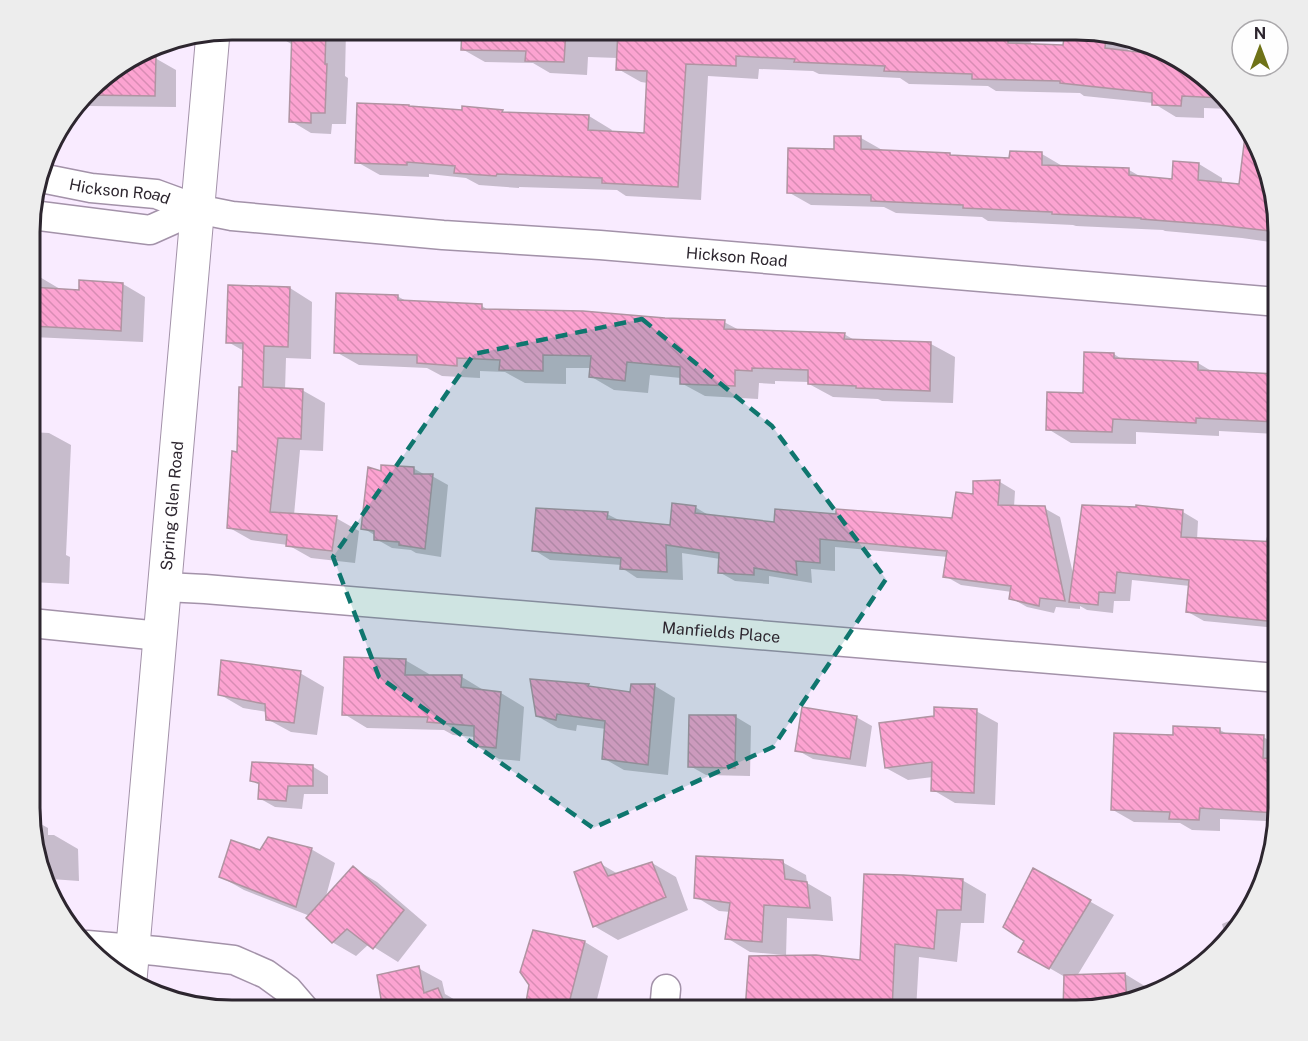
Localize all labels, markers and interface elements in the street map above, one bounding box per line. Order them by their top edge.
north arrow [1230,18,1290,78]
text: N [1254,24,1266,43]
street label: Hickson Road [68,175,173,208]
street label: Hickson Road [685,243,788,271]
street label: Spring Glen Road [157,440,187,571]
street label: Manfields Place [661,618,781,647]

